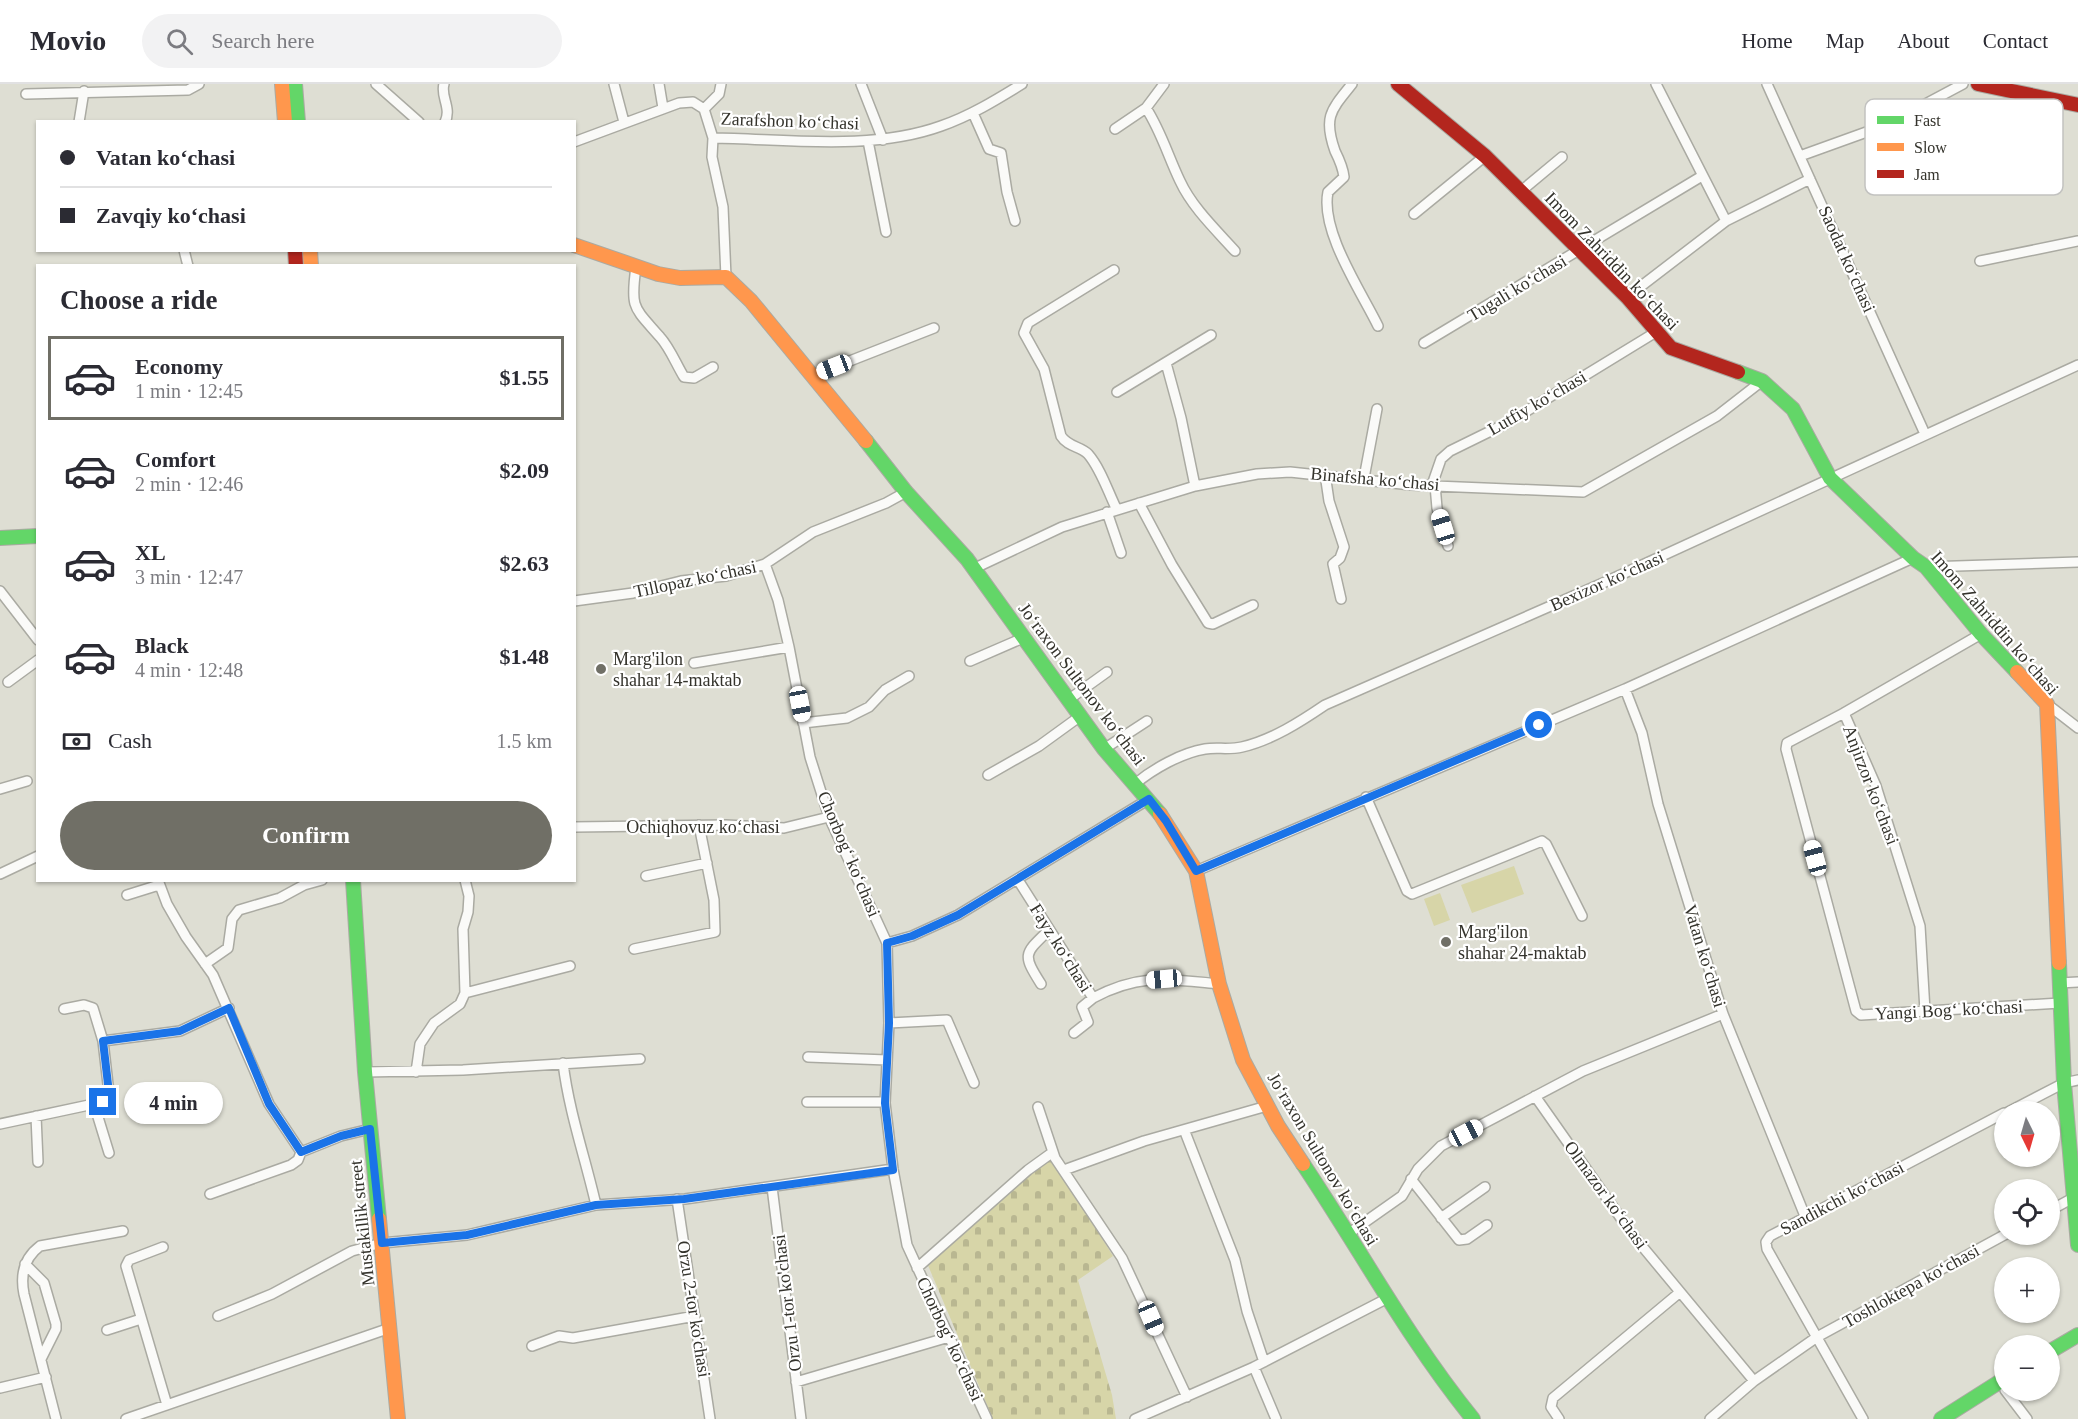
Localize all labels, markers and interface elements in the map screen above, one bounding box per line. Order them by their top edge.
search box [142,14,562,68]
text: Movio [30,25,106,56]
icon: search [163,25,196,58]
text: Search here [211,28,314,53]
text: Home [1741,29,1793,53]
text: Map [1826,29,1864,53]
text: About [1897,29,1950,53]
text: Contact [1983,29,2048,53]
legend [1865,99,2063,195]
street label: Zarafshon koʻchasi [720,109,860,133]
text: Fast [1914,112,1941,129]
text: Slow [1914,139,1947,156]
text: Vatan koʻchasi [96,145,235,170]
text: Jam [1914,166,1940,183]
street label: Imom Zahriddin koʻchasi [1541,188,1683,334]
text: Zavqiy koʻchasi [96,203,246,228]
street label: Saodat koʻchasi [1815,203,1879,315]
street label: Tugali koʻchasi [1464,251,1570,325]
text: Choose a ride [60,285,218,315]
icon: car [63,351,117,405]
car [814,352,854,382]
text: Economy [135,354,223,379]
text: $1.55 [500,365,549,390]
street label: Lutfiy koʻchasi [1484,367,1590,439]
text: 1 min · 12:45 [135,380,243,402]
icon: car [63,444,117,498]
text: Comfort [135,447,216,472]
text: $2.09 [500,458,549,483]
street label: Binafsha koʻchasi [1310,463,1440,495]
text: 2 min · 12:46 [135,473,243,495]
car [1429,507,1457,547]
icon: car [63,537,117,591]
text: XL [135,540,166,565]
street label: Bexizor koʻchasi [1547,547,1667,615]
street label: Imom Zahriddin koʻchasi [1927,547,2063,699]
text: $2.63 [500,551,549,576]
street label: Tillopaz koʻchasi [632,556,758,602]
text: 3 min · 12:47 [135,566,243,588]
street label: Joʻraxon Sultonov koʻchasi [1014,599,1150,769]
icon: car [63,630,117,684]
text: Black [135,633,189,658]
text: $1.48 [500,644,549,669]
place label: Marg'ilon shahar 14-maktab [613,649,741,690]
text: 4 min · 12:48 [135,659,243,681]
marker: Marg'ilon shahar 14-maktab [594,662,608,676]
car [788,685,812,723]
route start [1525,711,1552,738]
street label: Anjirzor koʻchasi [1839,722,1903,848]
icon: cash [60,725,93,758]
text: Cash [108,728,152,753]
text: 1.5 km [496,730,552,752]
street label: Chorbogʻ koʻchasi [814,788,884,920]
button: Confirm [60,801,552,870]
street label: Ochiqhovuz koʻchasi [626,817,780,837]
car [1802,838,1828,878]
street label: Fayz koʻchasi [1026,900,1096,996]
street label: Vatan koʻchasi [1680,902,1730,1010]
place label: Marg'ilon shahar 24-maktab [1458,922,1586,963]
marker: Marg'ilon shahar 24-maktab [1439,935,1453,949]
car [1145,968,1183,990]
street label: Yangi Bogʻ koʻchasi [1874,996,2024,1024]
street label: Joʻraxon Sultonov koʻchasi [1263,1069,1383,1249]
callout: 4 min [124,1081,223,1123]
route end [89,1088,116,1115]
text: 4 min [149,1092,198,1114]
north arrow [1994,1101,2060,1167]
map controls [1994,1101,2060,1401]
car [1446,1117,1486,1149]
street label: Olmazor koʻchasi [1560,1137,1652,1253]
street label: Sandikchi koʻchasi [1777,1157,1907,1239]
street label: Mustakillik street [345,1159,379,1287]
button: locate [1994,1179,2060,1245]
street label: Orzu 1-tor ko'chasi [769,1233,805,1373]
street label: Orzu 2-tor ko'chasi [673,1239,715,1379]
street label: Toshloktepa koʻchasi [1839,1240,1983,1332]
button: + [1994,1257,2060,1323]
street label: Chorbogʻ koʻchasi [913,1274,987,1404]
car [1136,1298,1166,1338]
button: − [1994,1335,2060,1401]

